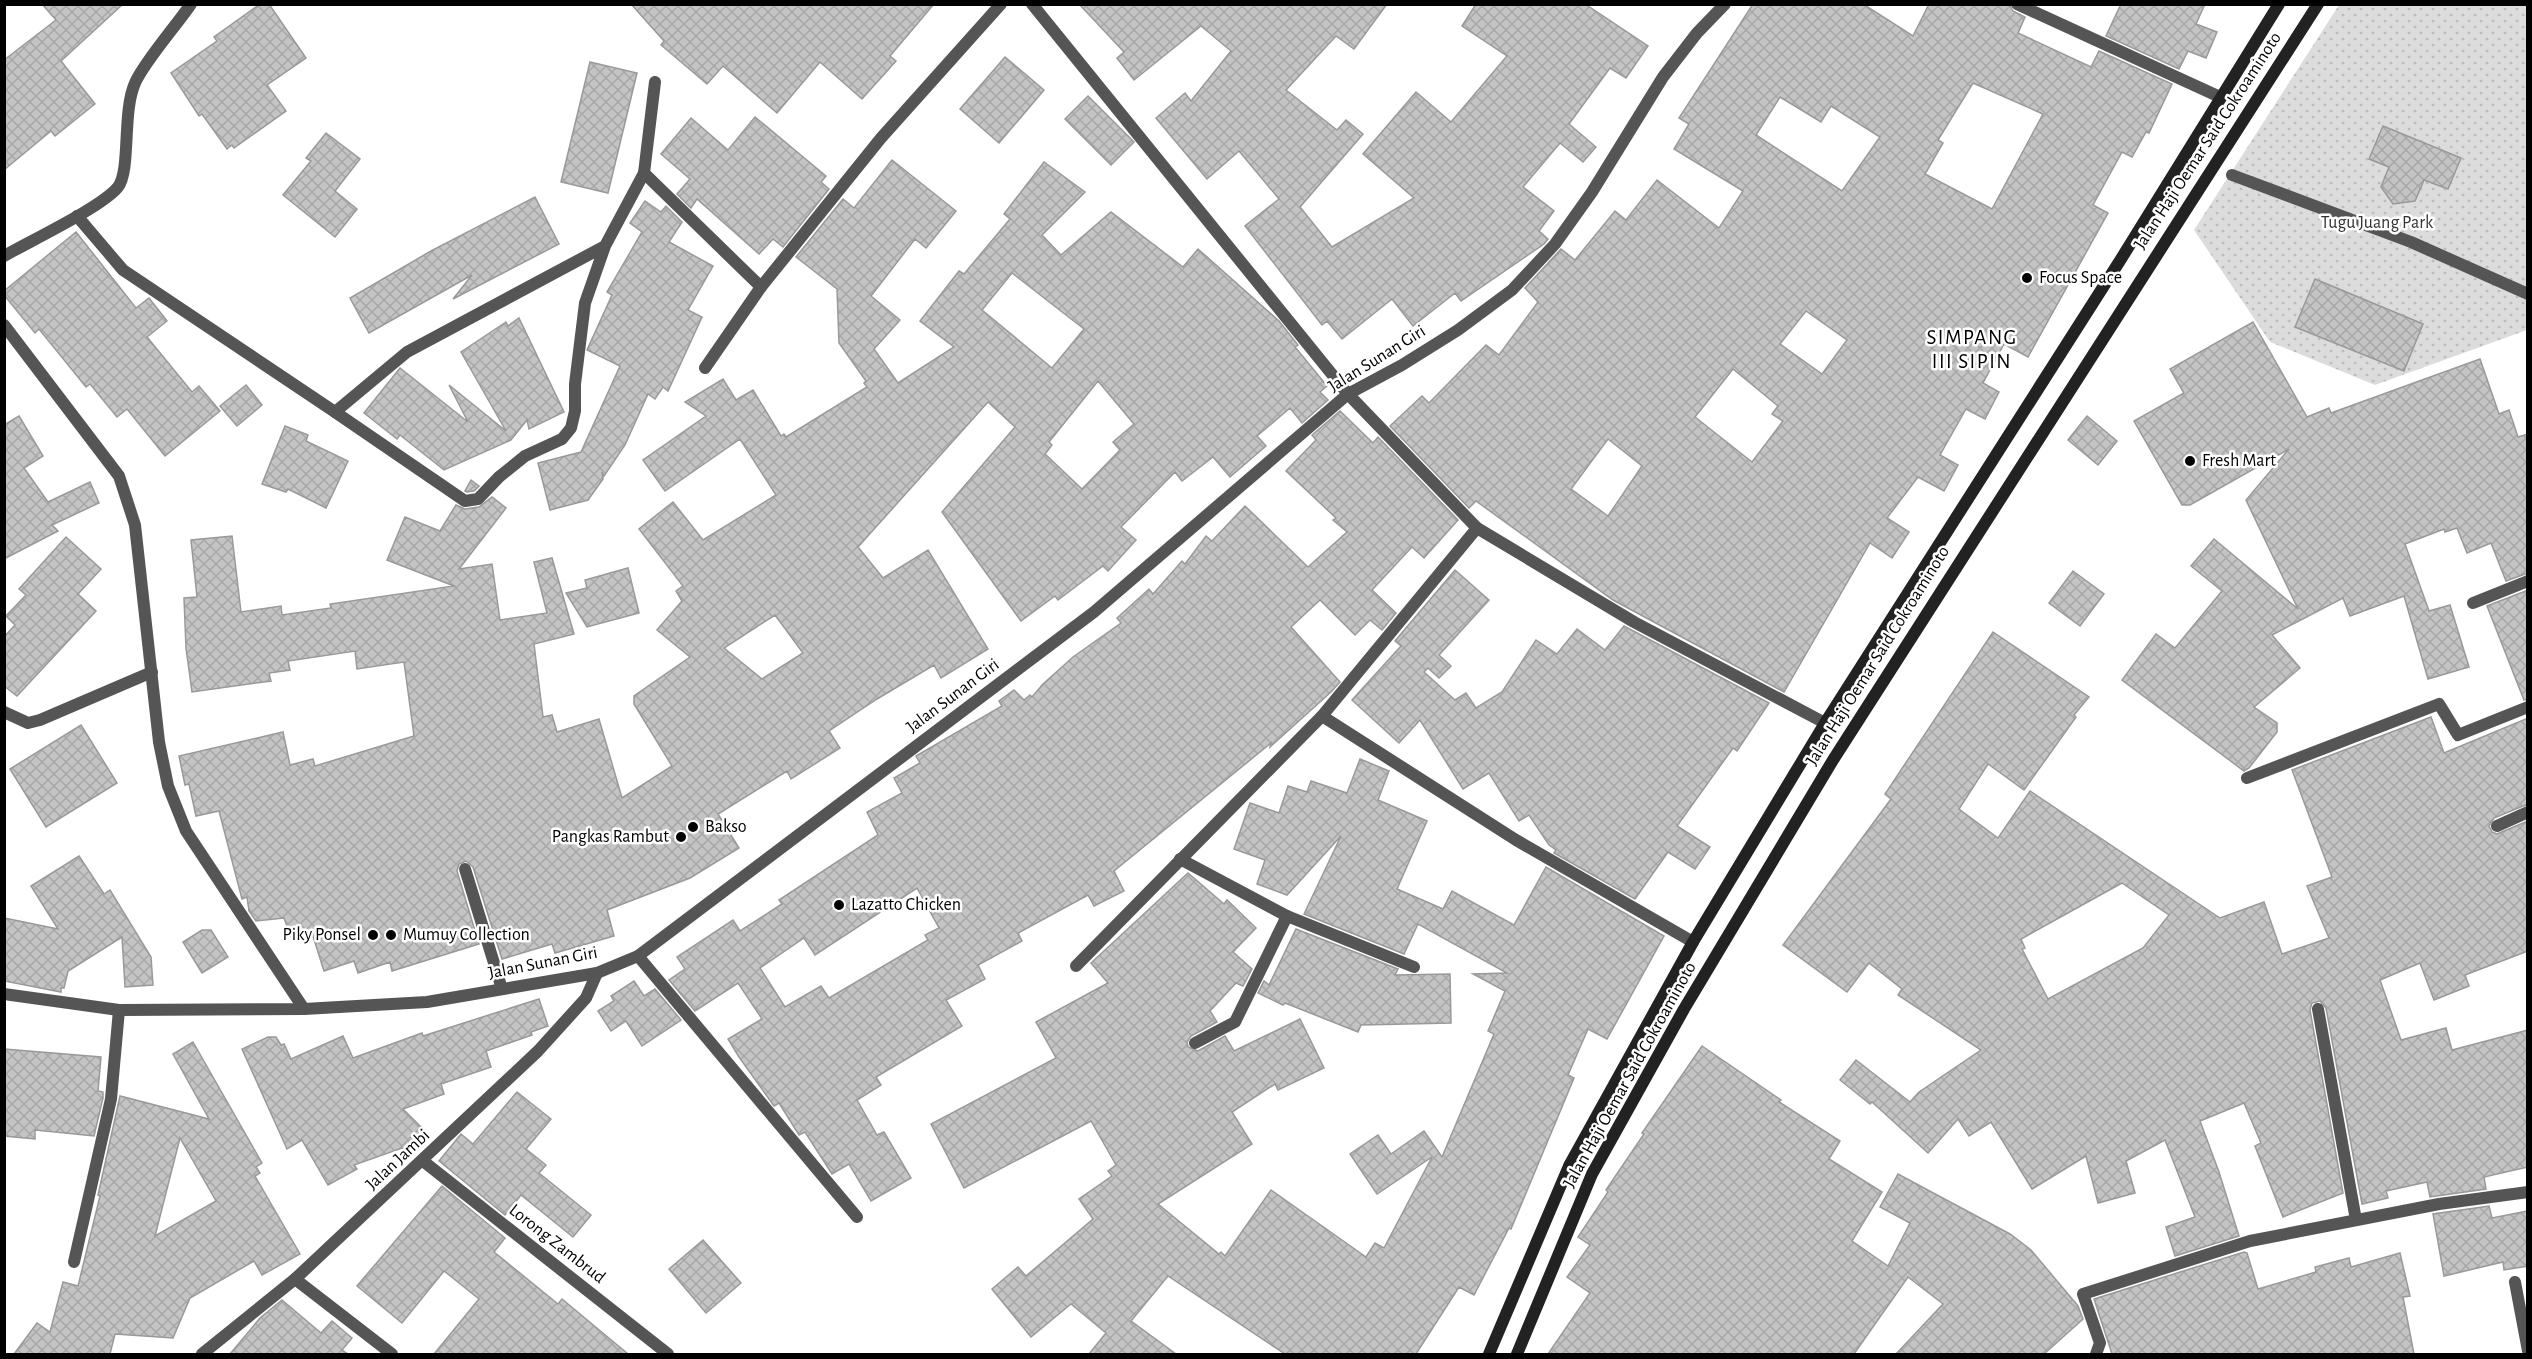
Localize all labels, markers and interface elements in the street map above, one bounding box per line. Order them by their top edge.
street label: Jalan Haji Oemar Said Cokroaminoto [2131,29,2285,253]
park label: Tugu Juang Park [2321,214,2434,232]
place label: Focus Space [2039,269,2122,287]
marker: Focus Space [2020,271,2034,285]
street label: Jalan Sunan Giri [1325,322,1429,396]
district label: SIMPANG III SIPIN [1926,327,2018,372]
place label: Fresh Mart [2202,452,2276,470]
marker: Fresh Mart [2183,454,2197,468]
street label: Jalan Haji Oemar Said Cokroaminoto [1803,543,1953,769]
street label: Jalan Sunan Giri [903,655,1003,737]
place label: Bakso [705,818,747,836]
marker: Bakso [686,820,700,834]
place label: Pangkas Rambut [552,828,669,846]
marker: Pangkas Rambut [674,830,688,844]
place label: Lazatto Chicken [851,896,961,914]
marker: Lazatto Chicken [832,898,846,912]
place label: Piky Ponsel [282,926,361,944]
place label: Mumuy Collection [403,926,530,944]
marker: Piky Ponsel [366,928,380,942]
marker: Mumuy Collection [384,928,398,942]
street label: Jalan Sunan Giri [487,944,599,982]
street label: Jalan Haji Oemar Said Cokroaminoto [1560,959,1700,1191]
street label: Jalan Jambi [363,1126,433,1194]
street label: Lorong Zambrud [505,1201,609,1287]

